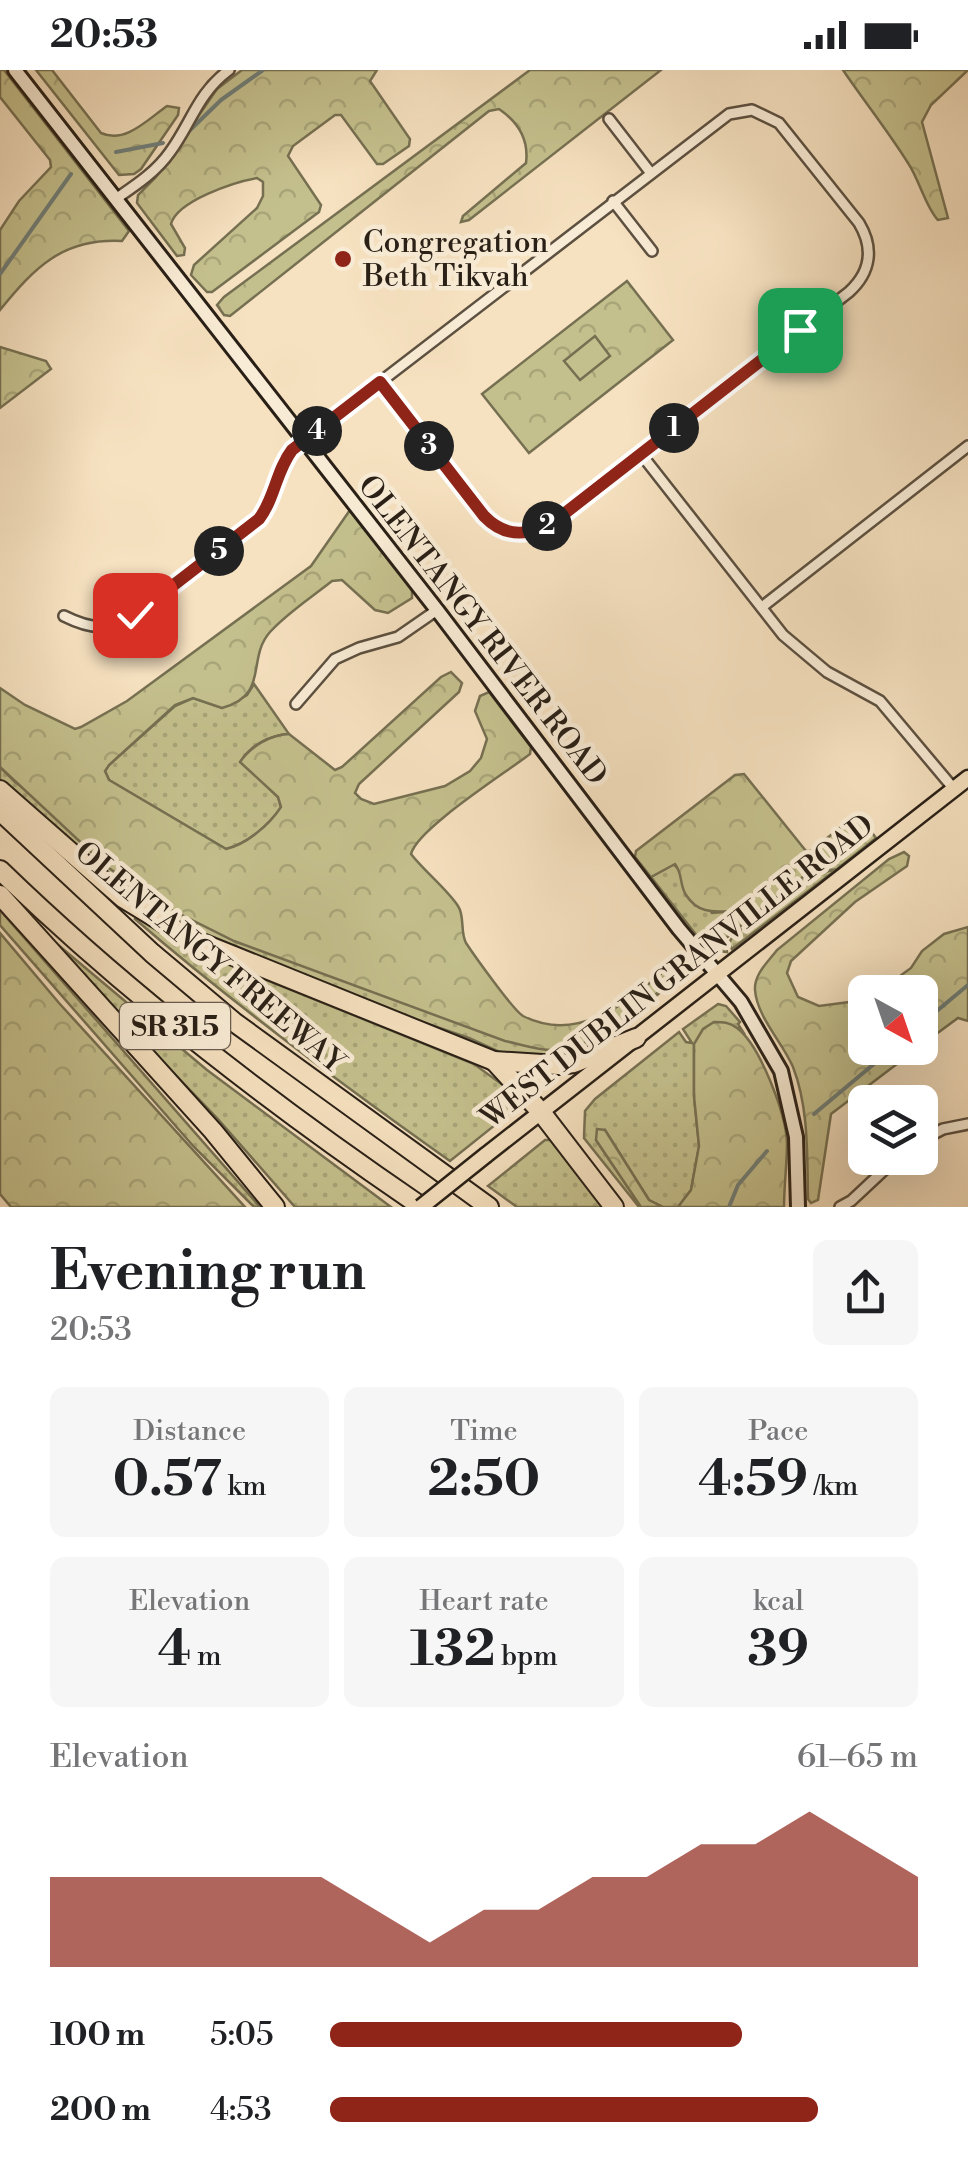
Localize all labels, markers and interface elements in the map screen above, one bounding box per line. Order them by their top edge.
text: 20:53 [50,12,158,59]
place label: Congregation Beth Tikvah [362,224,549,296]
marker: Congregation Beth Tikvah [332,248,354,270]
pin [758,288,843,373]
icon: arrive [773,303,828,358]
pin: 1 [649,403,699,453]
pin: 4 [292,406,342,456]
text: 1 [667,410,681,445]
text: 4 [308,413,326,448]
pin: 3 [404,421,454,471]
text: 3 [421,428,437,463]
street label: OLENTANGY RIVER ROAD [349,468,615,793]
pin: 2 [522,501,572,551]
text: 2 [538,508,556,543]
pin: 5 [194,526,244,576]
text: 5 [210,533,228,568]
pin [93,573,178,658]
icon: check [108,588,163,643]
street label: WEST DUBLIN GRANVILLE ROAD [473,806,882,1138]
street label: OLENTANGY FREEWAY [66,834,353,1083]
north arrow [848,975,938,1065]
map controls [848,975,938,1175]
road number: SR 315 [120,1003,230,1049]
button: layers [848,1085,938,1175]
text: Evening run [50,1238,366,1307]
button: share [813,1240,918,1345]
text: 20:53 [50,1310,132,1350]
text: Distance [133,1414,246,1449]
text: Time [450,1414,518,1449]
text: Pace [748,1414,808,1449]
text: 0.57 [113,1449,222,1511]
text: 2:50 [428,1449,540,1511]
text: 4:59 [698,1449,808,1511]
text: km [222,1469,267,1504]
text: /km [808,1469,858,1504]
text: Elevation [129,1584,250,1619]
text: Heart rate [419,1584,549,1619]
text: kcal [753,1584,804,1619]
text: 4 [158,1619,191,1681]
text: 132 [410,1619,495,1681]
text: 39 [748,1619,809,1681]
text: m [191,1639,222,1674]
text: bpm [495,1639,558,1674]
text: Elevation [50,1737,189,1777]
text: 61–65 m [797,1737,918,1777]
text: 100 m [50,2015,145,2055]
text: 5:05 [210,2015,274,2055]
text: 200 m [50,2090,151,2130]
text: 4:53 [210,2090,272,2130]

